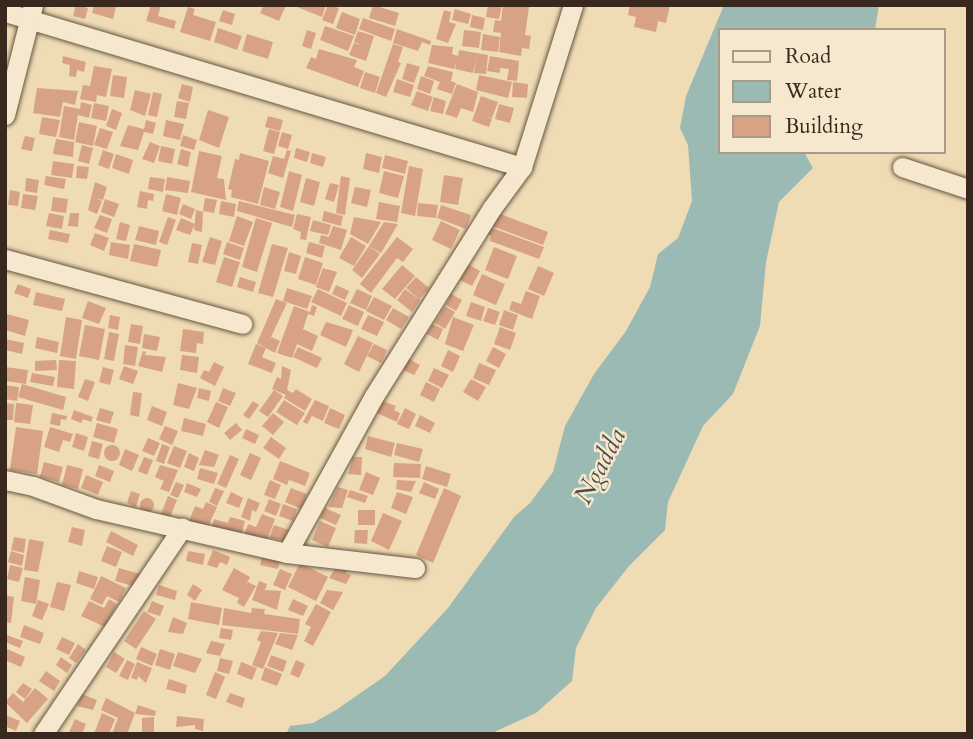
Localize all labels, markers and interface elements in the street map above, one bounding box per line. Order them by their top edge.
legend [718,28,945,154]
text: Road [785,42,831,71]
text: Water [785,77,841,106]
text: Building [785,112,863,141]
water label: Ngadda [567,423,633,509]

